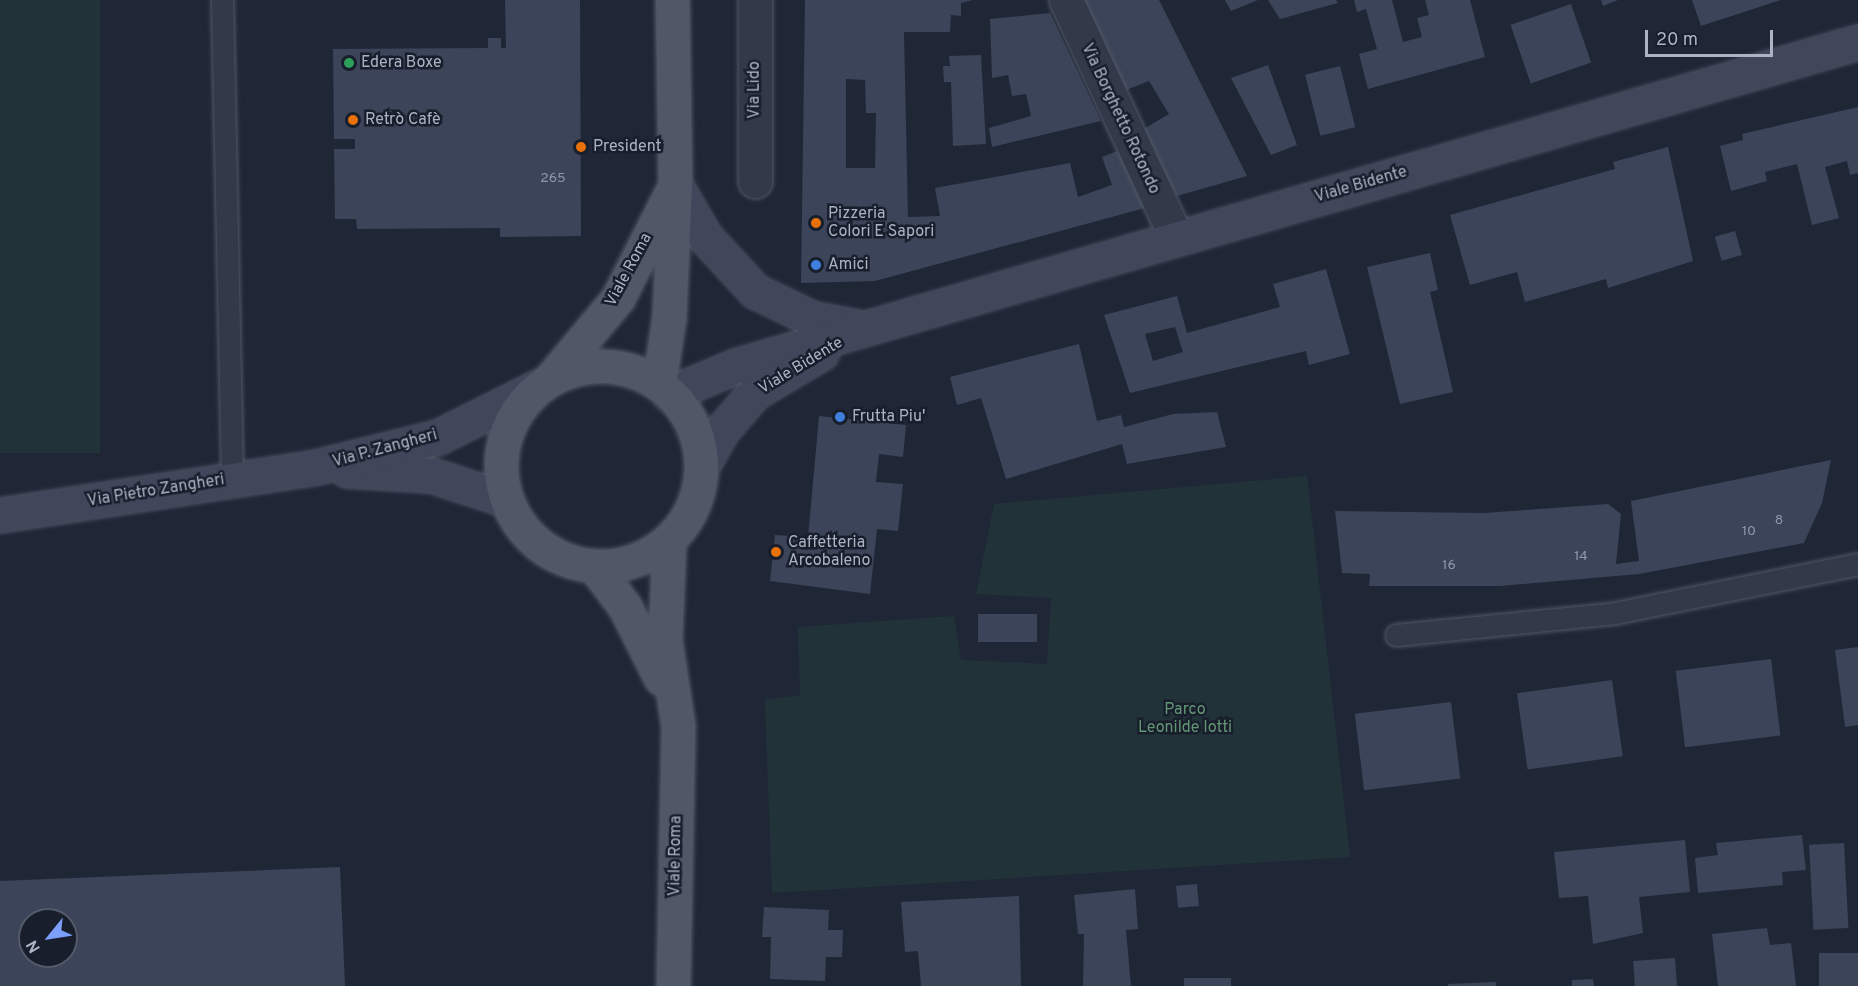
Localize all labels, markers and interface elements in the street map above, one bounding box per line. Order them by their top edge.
scale bar [1648,18,1776,56]
text: 20 m [1656,29,1698,52]
street label: Via Borghetto Rotondo [1077,41,1163,197]
place label: Edera Boxe [361,53,441,73]
marker: Edera Boxe [342,56,356,70]
street label: Via Lido [745,61,765,119]
place label: Retrò Cafè [365,110,441,130]
marker: Retrò Cafè [346,113,360,127]
place label: President [593,137,661,157]
marker: President [574,140,588,154]
street label: Viale Bidente [1313,163,1409,207]
house number: 265 [540,171,566,187]
place label: Pizzeria Colori E Sapori [828,204,934,242]
marker: Pizzeria Colori E Sapori [809,216,823,230]
street label: Viale Roma [602,230,656,310]
place label: Amici [828,255,869,275]
marker: Amici [809,258,823,272]
street label: Viale Bidente [755,333,847,399]
place label: Frutta Piu' [852,407,925,427]
marker: Frutta Piu' [833,410,847,424]
street label: Via P. Zangheri [331,426,439,472]
street label: Via Pietro Zangheri [86,471,226,511]
house number: 8 [1775,513,1783,529]
house number: 10 [1742,524,1756,540]
place label: Caffetteria Arcobaleno [788,533,871,571]
marker: Caffetteria Arcobaleno [769,545,783,559]
house number: 14 [1574,549,1588,565]
house number: 16 [1442,558,1456,574]
park label: Parco Leonilde Iotti [1138,700,1232,738]
street label: Viale Roma [666,816,686,896]
north arrow [18,908,78,968]
text: N [23,936,46,956]

